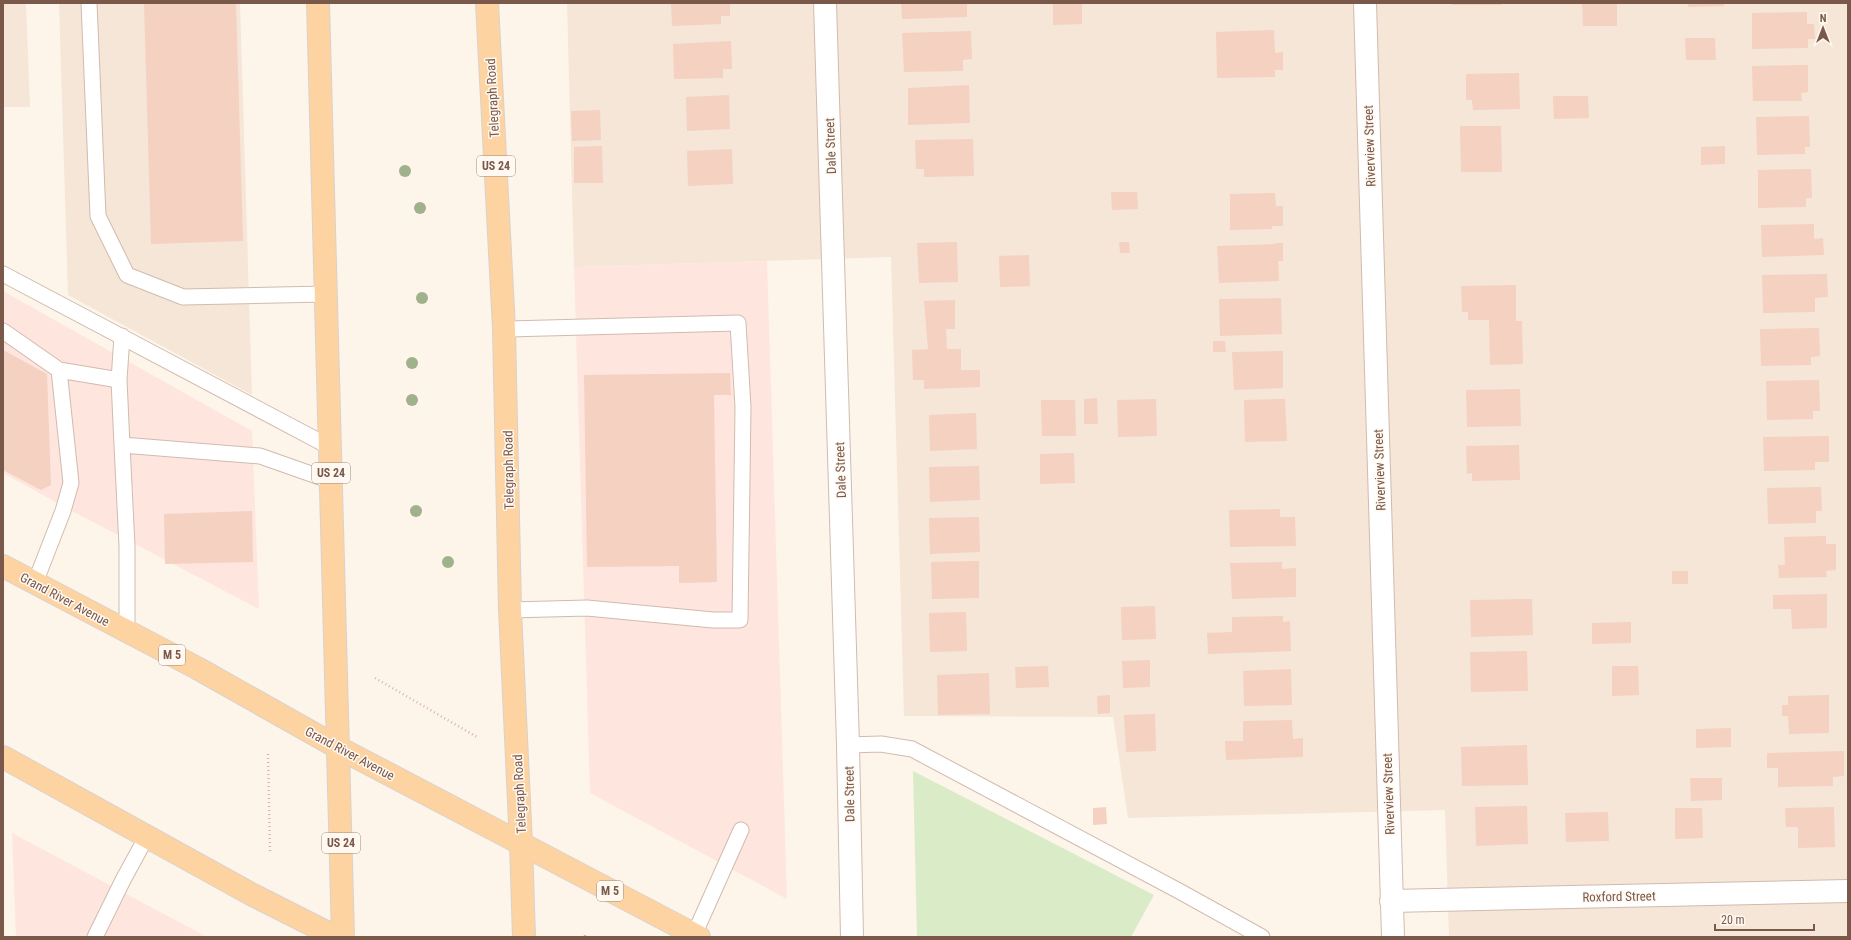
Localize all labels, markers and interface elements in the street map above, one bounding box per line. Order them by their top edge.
north arrow [1803,8,1843,48]
text: N [1820,12,1827,25]
street label: Telegraph Road [483,58,502,138]
street label: Riverview Street [1361,105,1378,187]
street label: Dale Street [822,118,839,174]
road number: US 24 [477,156,515,176]
street label: Riverview Street [1371,429,1388,511]
street label: Telegraph Road [500,430,517,510]
street label: Dale Street [832,442,849,498]
road number: US 24 [312,463,350,483]
street label: Grand River Avenue [17,570,112,629]
road number: M 5 [159,645,185,665]
street label: Grand River Avenue [302,724,397,783]
street label: Riverview Street [1380,753,1397,835]
street label: Telegraph Road [510,754,529,834]
street label: Dale Street [842,766,857,822]
road number: US 24 [322,833,360,853]
road number: M 5 [597,881,623,901]
street label: Roxford Street [1582,888,1656,905]
scale bar [1715,906,1814,932]
text: 20 m [1721,913,1745,927]

